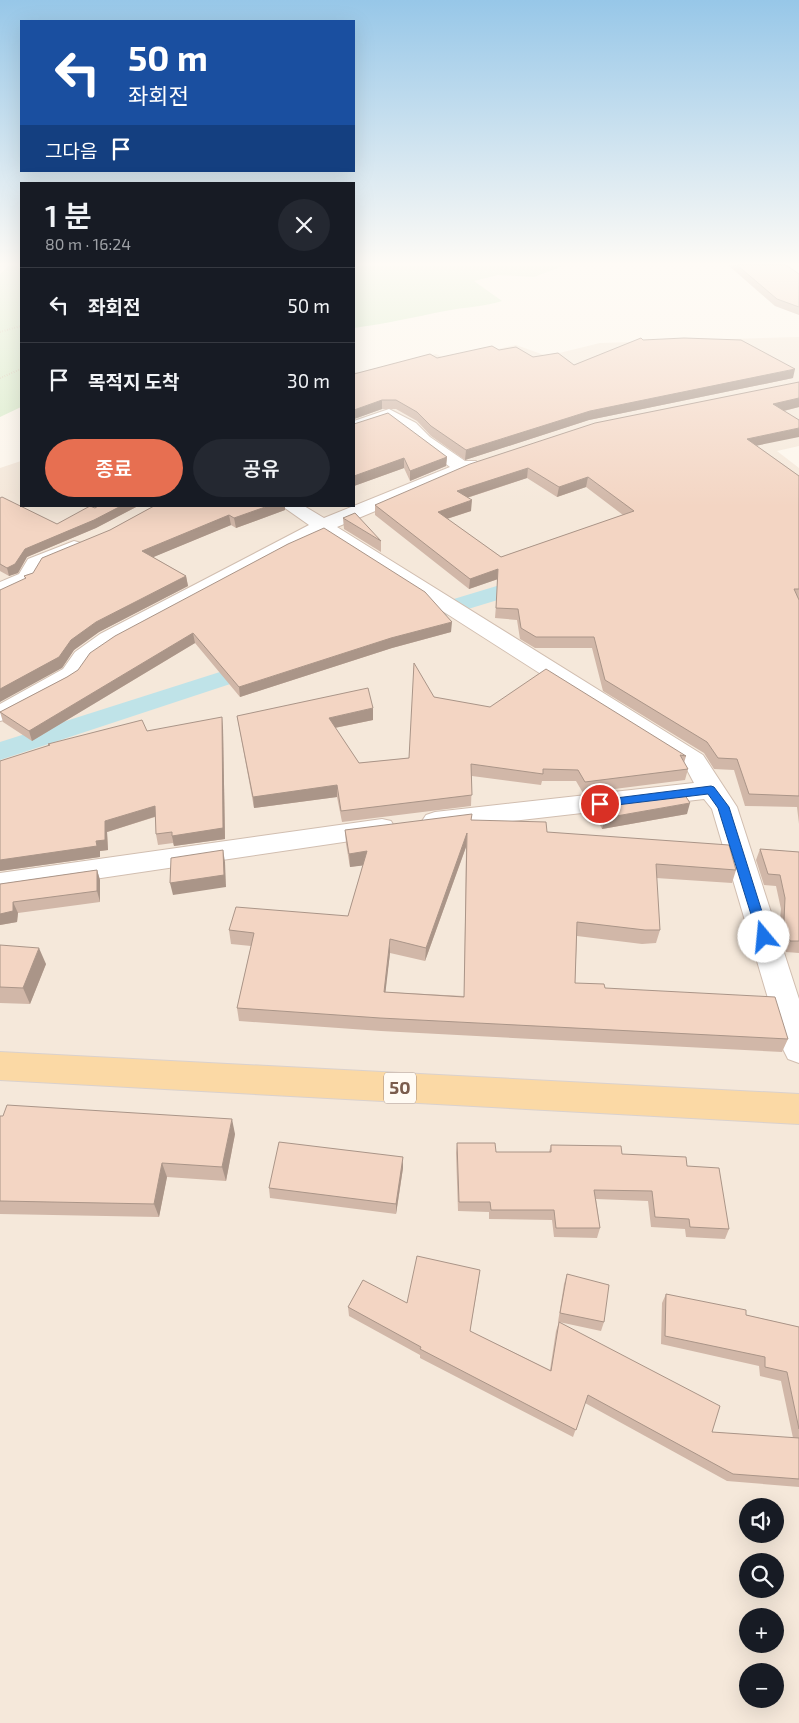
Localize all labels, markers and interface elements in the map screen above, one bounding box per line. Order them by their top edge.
text: 50 m [128,36,208,78]
icon: left [45,40,110,105]
text: 좌회전 [128,82,189,108]
icon: arrive [107,135,135,163]
text: 그다음 [45,139,97,162]
text: 1 분 [45,197,92,233]
button: close [278,199,330,251]
text: 80 m · 16:24 [45,234,131,253]
icon: left [45,291,73,319]
text: 50 m [287,294,330,317]
text: 좌회전 [88,295,140,318]
icon: arrive [45,366,73,394]
text: 30 m [287,369,330,392]
text: 목적지 도착 [88,370,180,393]
button: 종료 [45,439,183,497]
button: 공유 [193,439,330,497]
pin [579,783,621,825]
icon: arrive [586,790,614,818]
position arrow [737,910,789,962]
road number: 50 [384,1072,416,1104]
map controls [739,1498,784,1708]
button: sound [739,1498,784,1543]
button: search [739,1553,784,1598]
button: + [739,1608,784,1653]
button: − [739,1663,784,1708]

